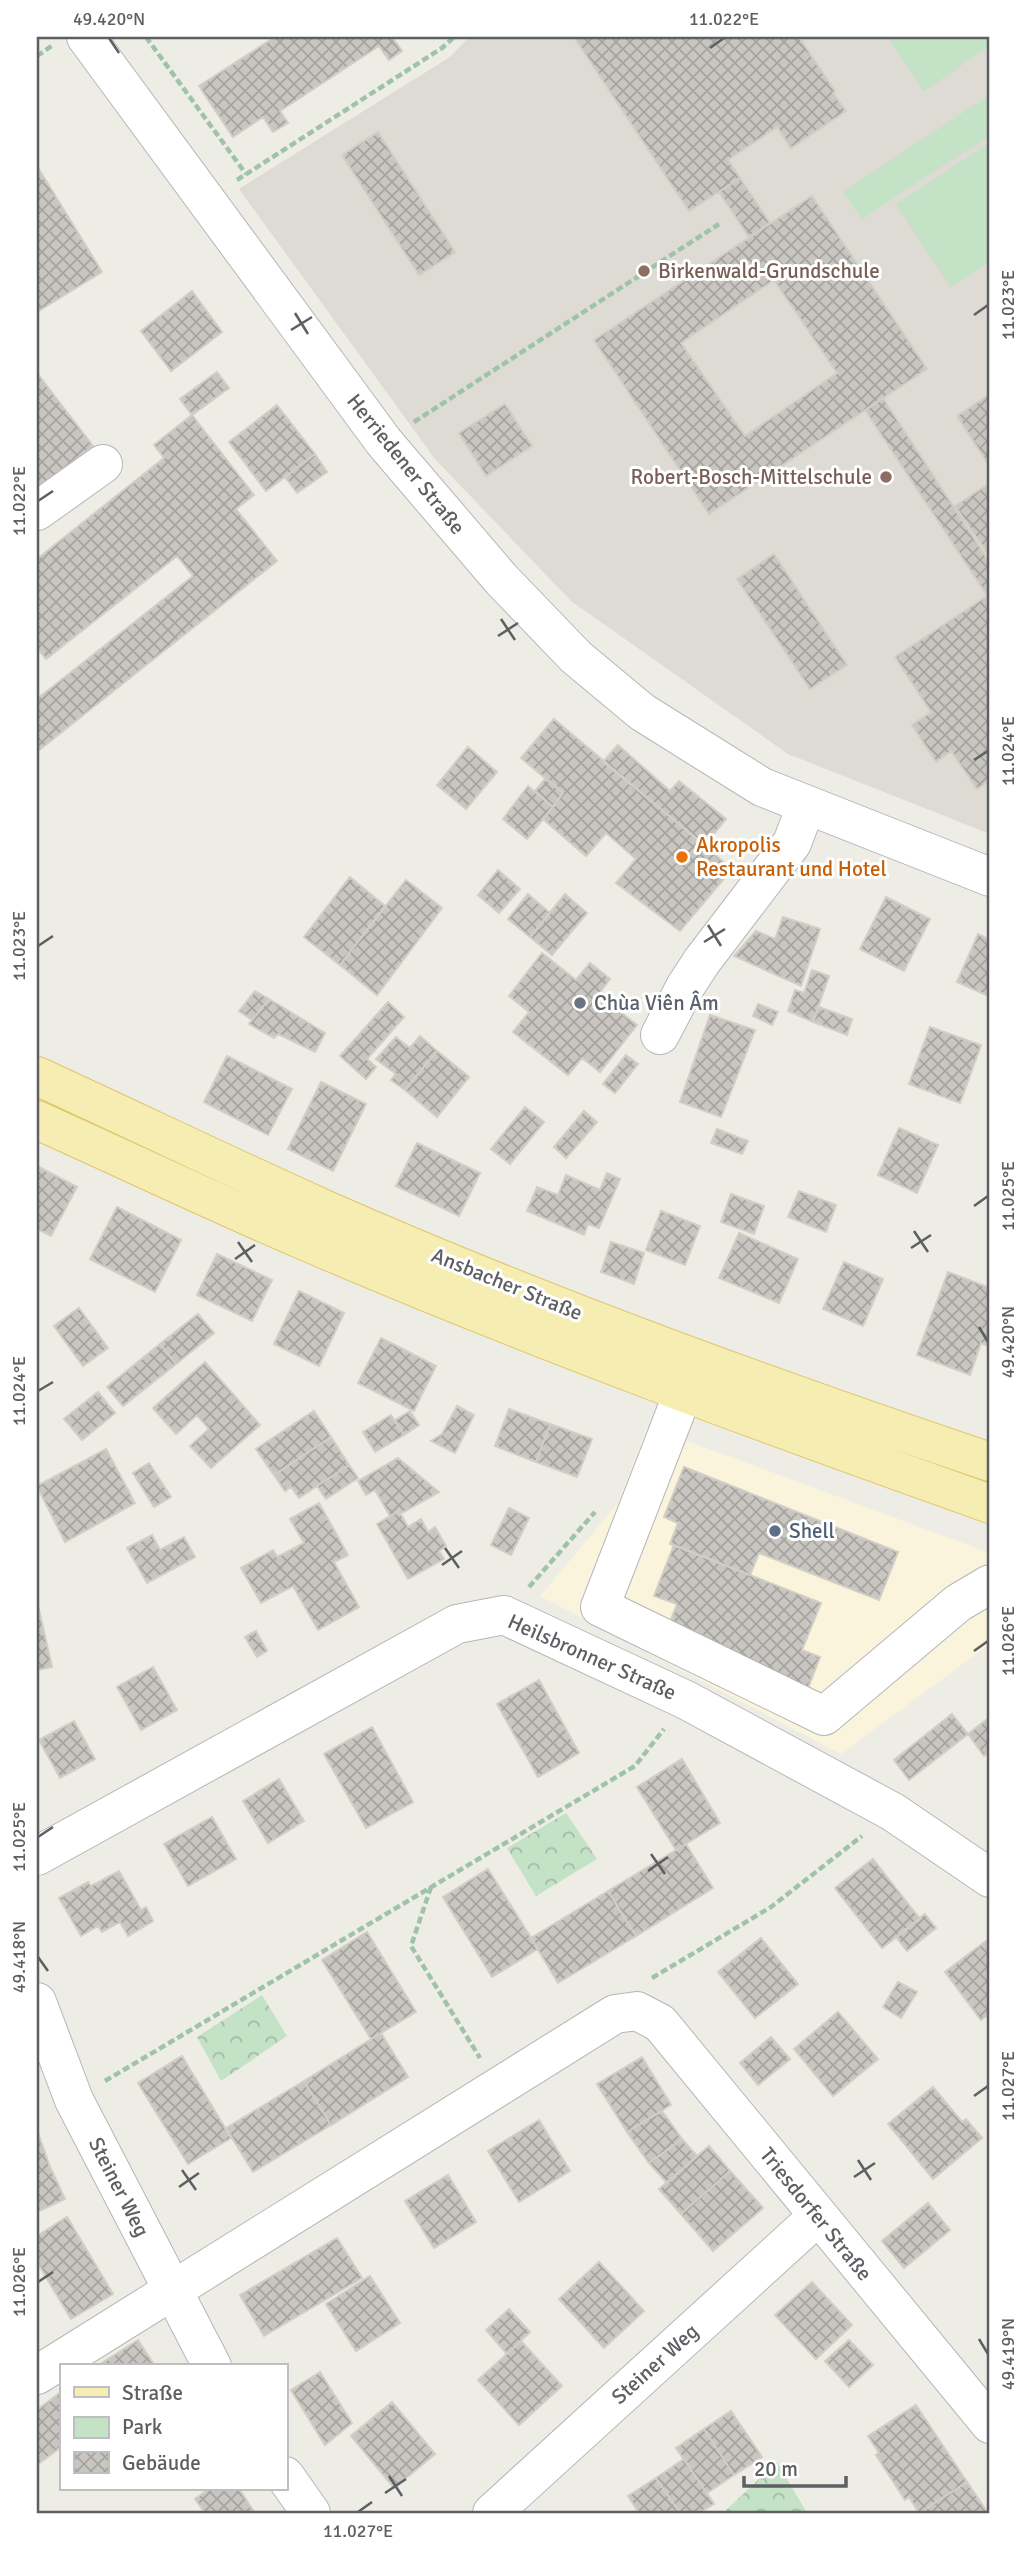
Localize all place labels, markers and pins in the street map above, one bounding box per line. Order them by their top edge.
place label: Birkenwald-Grundschule [658,258,880,284]
marker: Birkenwald-Grundschule [636,263,652,279]
place label: Robert-Bosch-Mittelschule [631,464,872,490]
marker: Robert-Bosch-Mittelschule [878,469,894,485]
place label: Akropolis Restaurant und Hotel [696,832,887,882]
marker: Akropolis Restaurant und Hotel [674,849,690,865]
place label: Chùa Viên Âm [594,990,719,1016]
marker: Chùa Viên Âm [572,995,588,1011]
place label: Shell [789,1518,835,1544]
marker: Shell [767,1523,783,1539]

